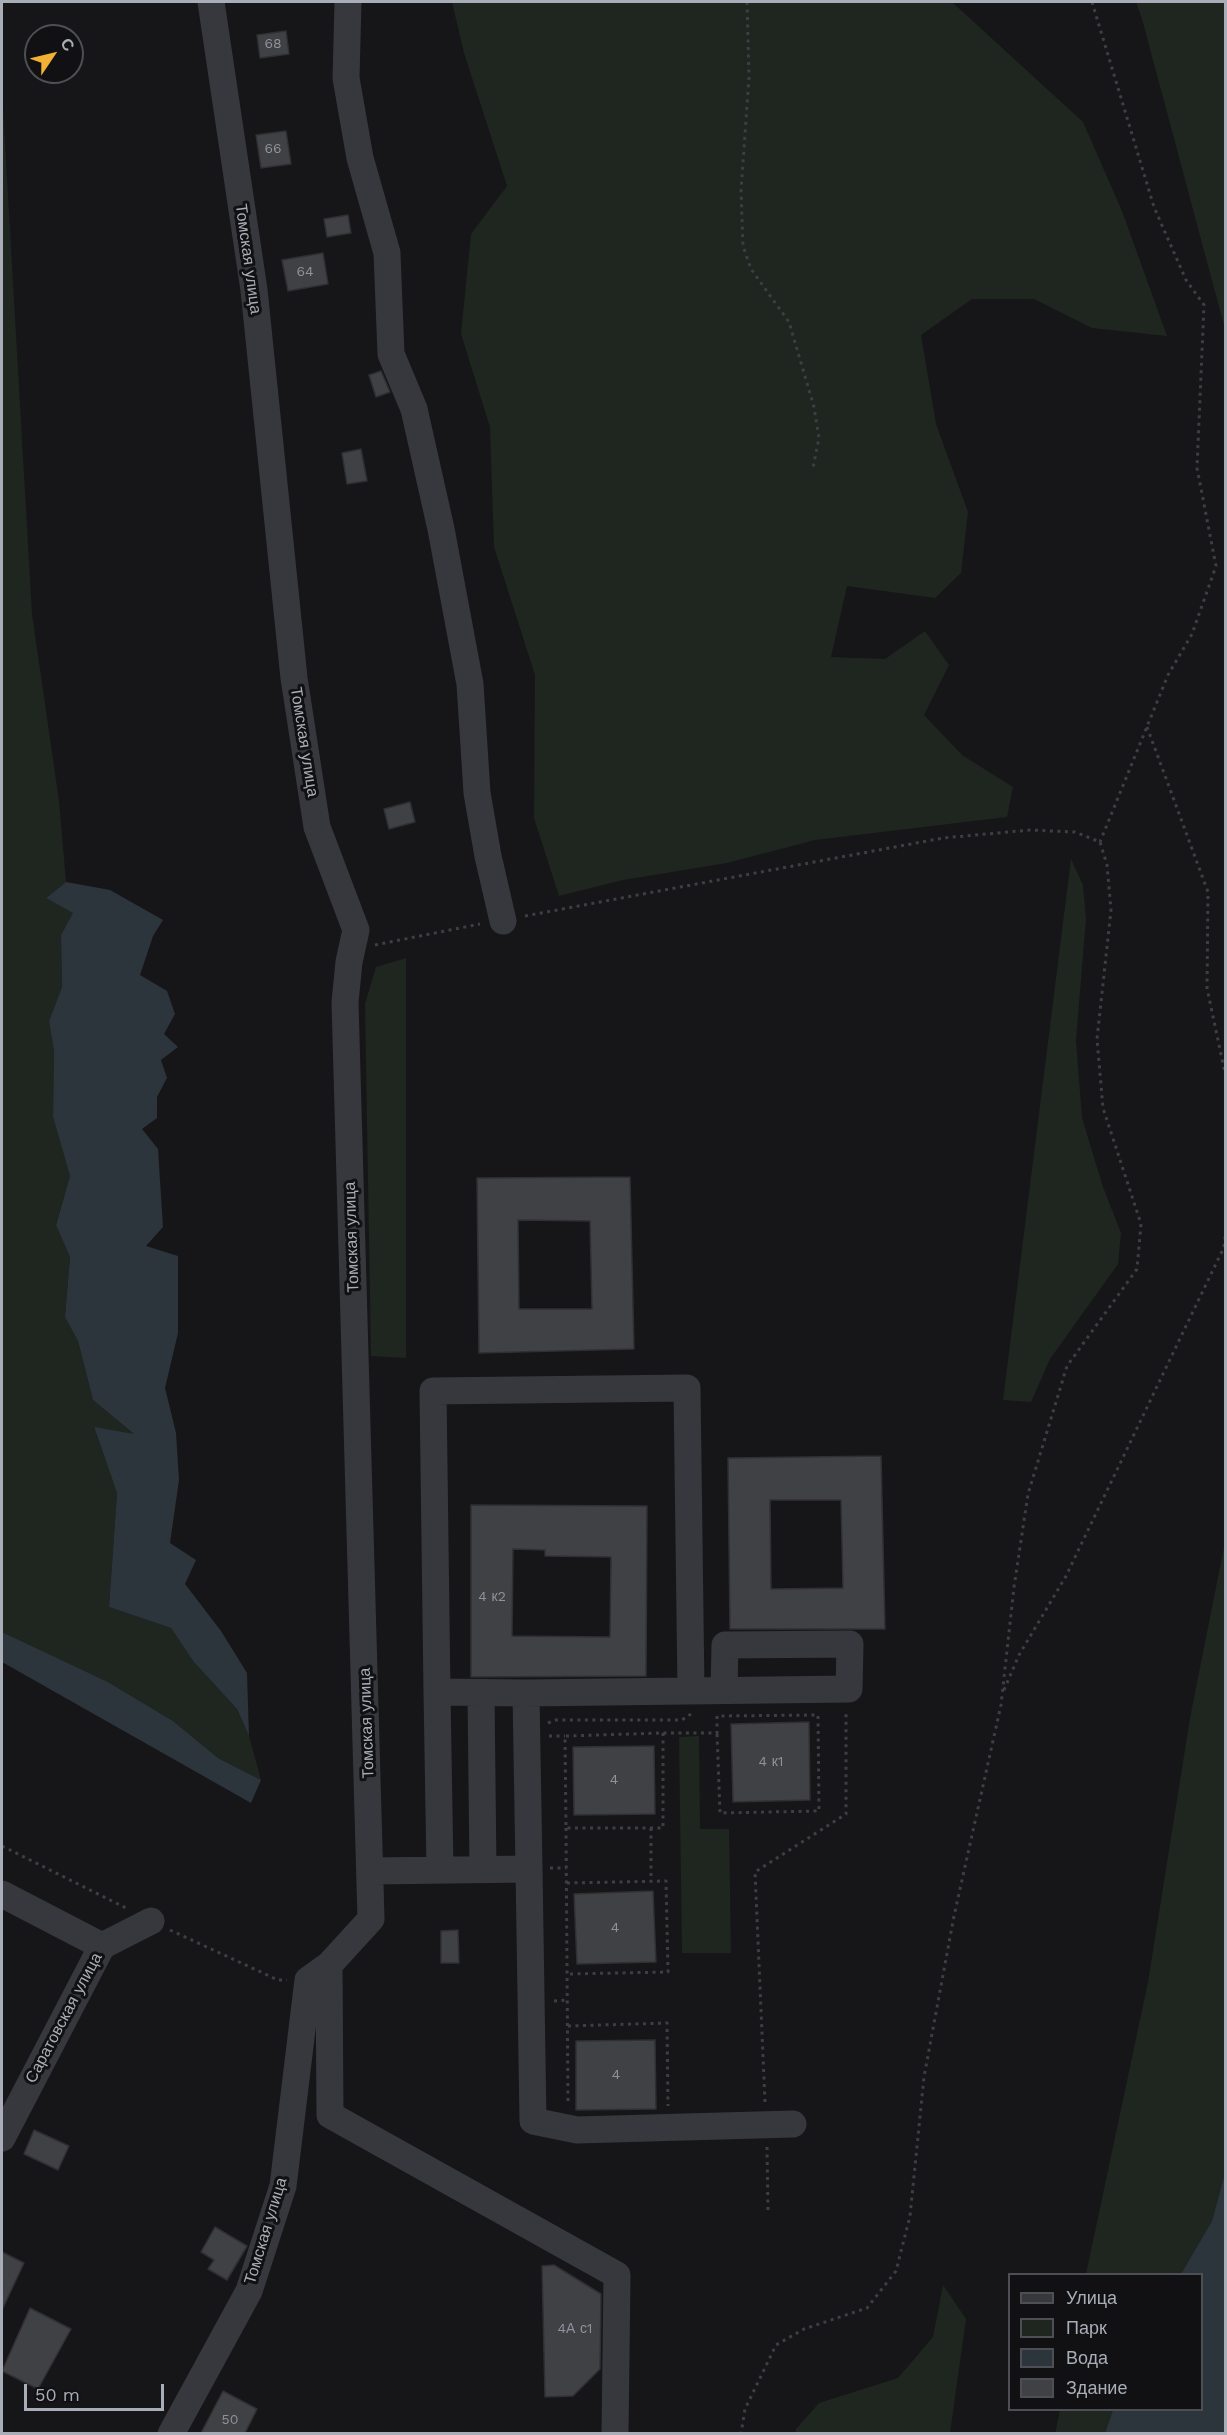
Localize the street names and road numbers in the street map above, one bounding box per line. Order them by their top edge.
street label: Томская улица [231,203,265,315]
street label: Томская улица [286,686,322,798]
street label: Томская улица [340,1181,364,1293]
street label: Томская улица [355,1667,379,1779]
street label: Саратовская улица [22,1950,106,2086]
street label: Томская улица [241,2175,291,2287]

